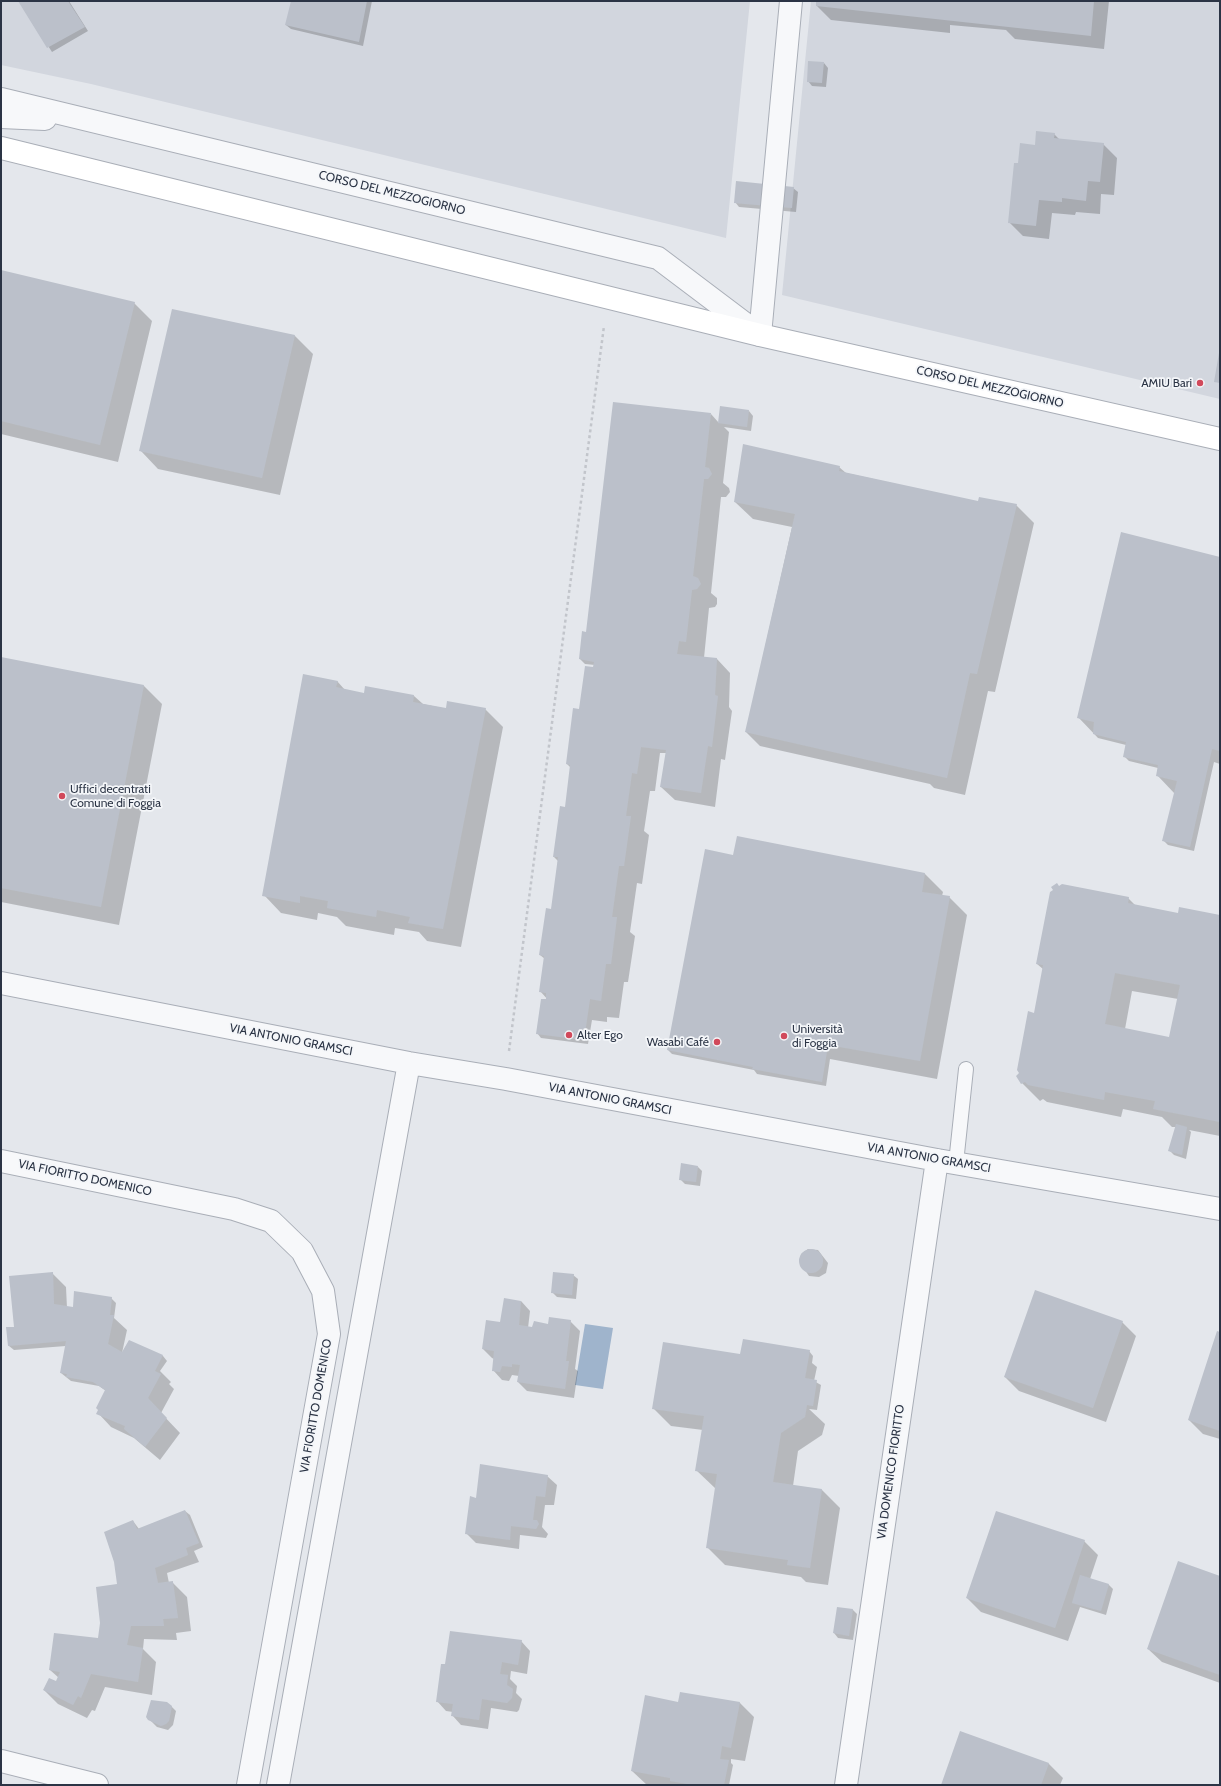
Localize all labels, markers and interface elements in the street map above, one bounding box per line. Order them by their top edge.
street label: CORSO DEL MEZZOGIORNO [317,168,467,218]
street label: CORSO DEL MEZZOGIORNO [915,363,1065,411]
place label: AMIU Bari [1141,376,1192,390]
marker: AMIU Bari [1195,378,1205,388]
place label: Uffici decentrati Comune di Foggia [70,782,161,810]
marker: Uffici decentrati Comune di Foggia [57,791,67,801]
street label: VIA ANTONIO GRAMSCI [228,1021,354,1059]
place label: Università di Foggia [792,1022,843,1050]
place label: Alter Ego [577,1028,623,1042]
marker: Alter Ego [564,1030,574,1040]
marker: Università di Foggia [779,1031,789,1041]
place label: Wasabi Café [647,1035,709,1049]
marker: Wasabi Café [712,1037,722,1047]
street label: VIA ANTONIO GRAMSCI [547,1080,673,1118]
street label: VIA ANTONIO GRAMSCI [866,1140,992,1176]
street label: VIA FIORITTO DOMENICO [17,1157,153,1199]
street label: VIA FIORITTO DOMENICO [297,1338,335,1474]
street label: VIA DOMENICO FIORITTO [874,1404,908,1540]

